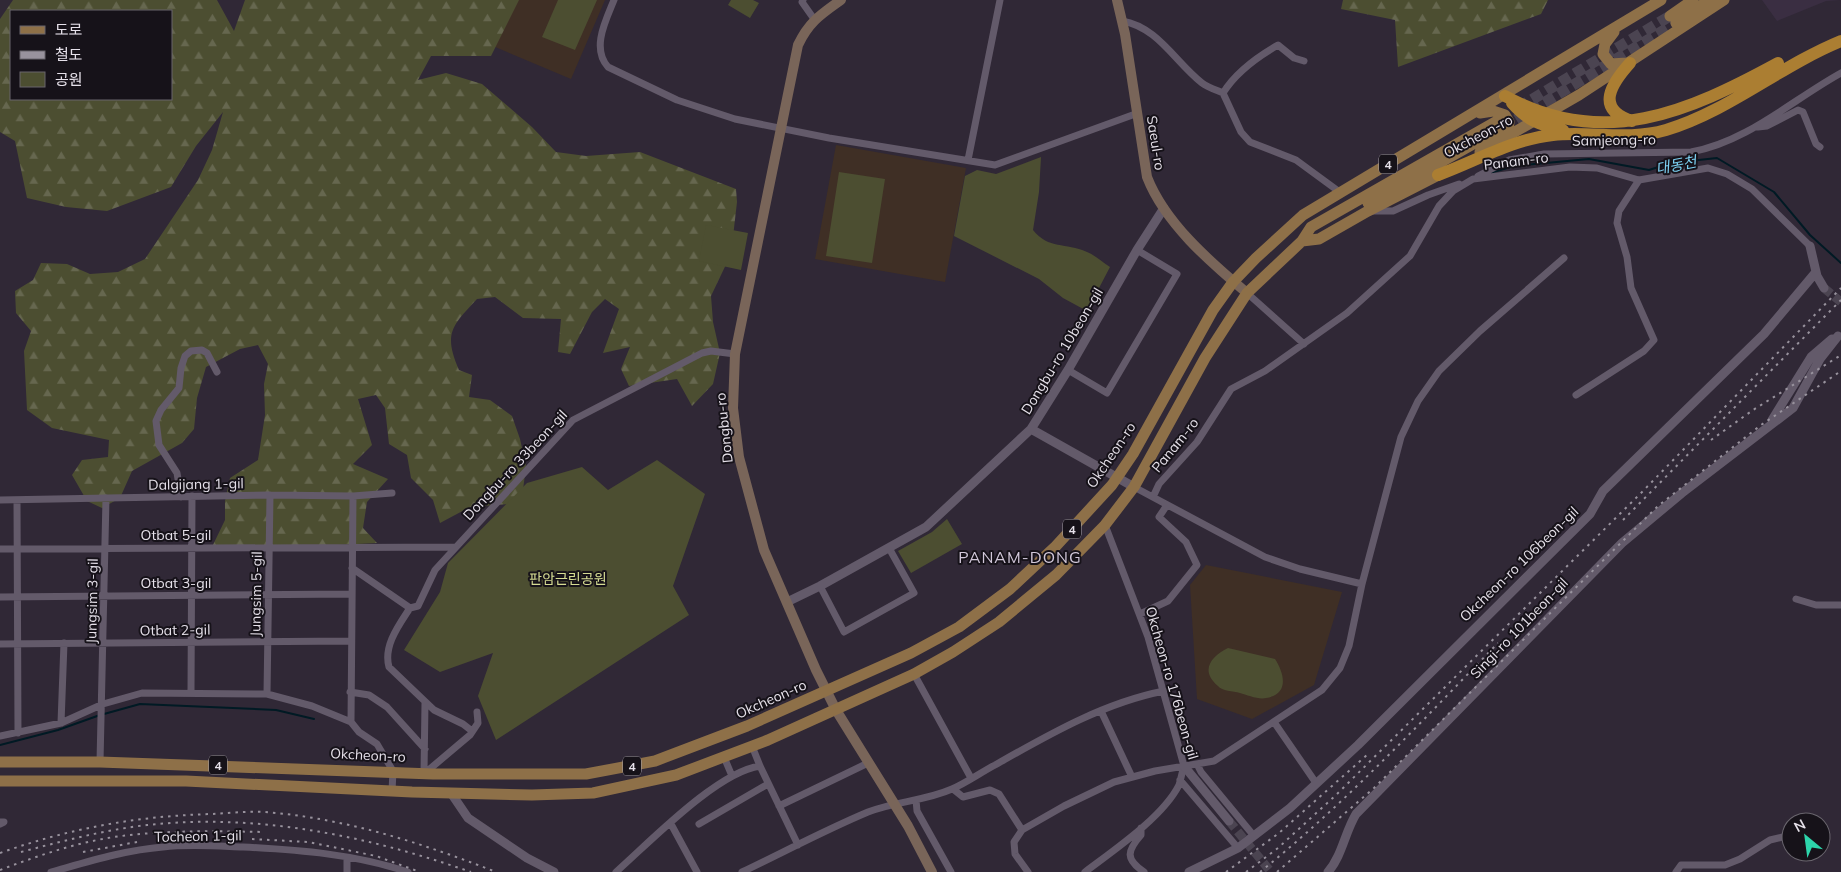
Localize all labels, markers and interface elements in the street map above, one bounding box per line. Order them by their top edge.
legend [10,10,172,100]
text: 도로 [55,20,83,39]
text: 철도 [55,45,83,64]
text: 공원 [55,70,83,89]
street label: Okcheon-ro [1440,110,1516,162]
street label: Saeul-ro [1143,114,1169,172]
street label: Samjeong-ro [1572,130,1656,150]
street label: Panam-ro [1483,148,1549,174]
water label: 대동천 [1654,151,1700,178]
road number: 4 [1379,154,1397,173]
street label: Dongbu-ro 10beon-gil [1017,284,1107,418]
street label: Dongbu-ro [711,392,737,464]
street label: Dongbu-ro 33beon-gil [459,406,571,524]
street label: Panam-ro [1148,414,1202,476]
street label: Okcheon-ro [1082,419,1140,491]
street label: Dalgijang 1-gil [148,474,244,494]
street label: Okcheon-ro 106beon-gil [1456,503,1582,625]
road number: 4 [1063,520,1081,538]
street label: Otbat 5-gil [141,526,211,544]
district label: PANAM-DONG [958,547,1082,567]
street label: Jungsim 5-gil [246,551,266,637]
street label: Jungsim 3-gil [82,558,102,644]
park label: 판암근린공원 [529,570,607,588]
street label: Otbat 3-gil [141,574,211,592]
street label: Singi-ro 101beon-gil [1466,574,1572,682]
street label: Okcheon-ro 176beon-gil [1142,605,1202,761]
street label: Otbat 2-gil [139,620,211,640]
street label: Okcheon-ro [733,675,809,723]
street label: Okcheon-ro [330,744,406,766]
road number: 4 [209,756,227,774]
road number: 4 [623,756,641,776]
north arrow [1781,812,1831,862]
text: N [1791,815,1809,836]
street label: Tocheon 1-gil [154,826,242,846]

